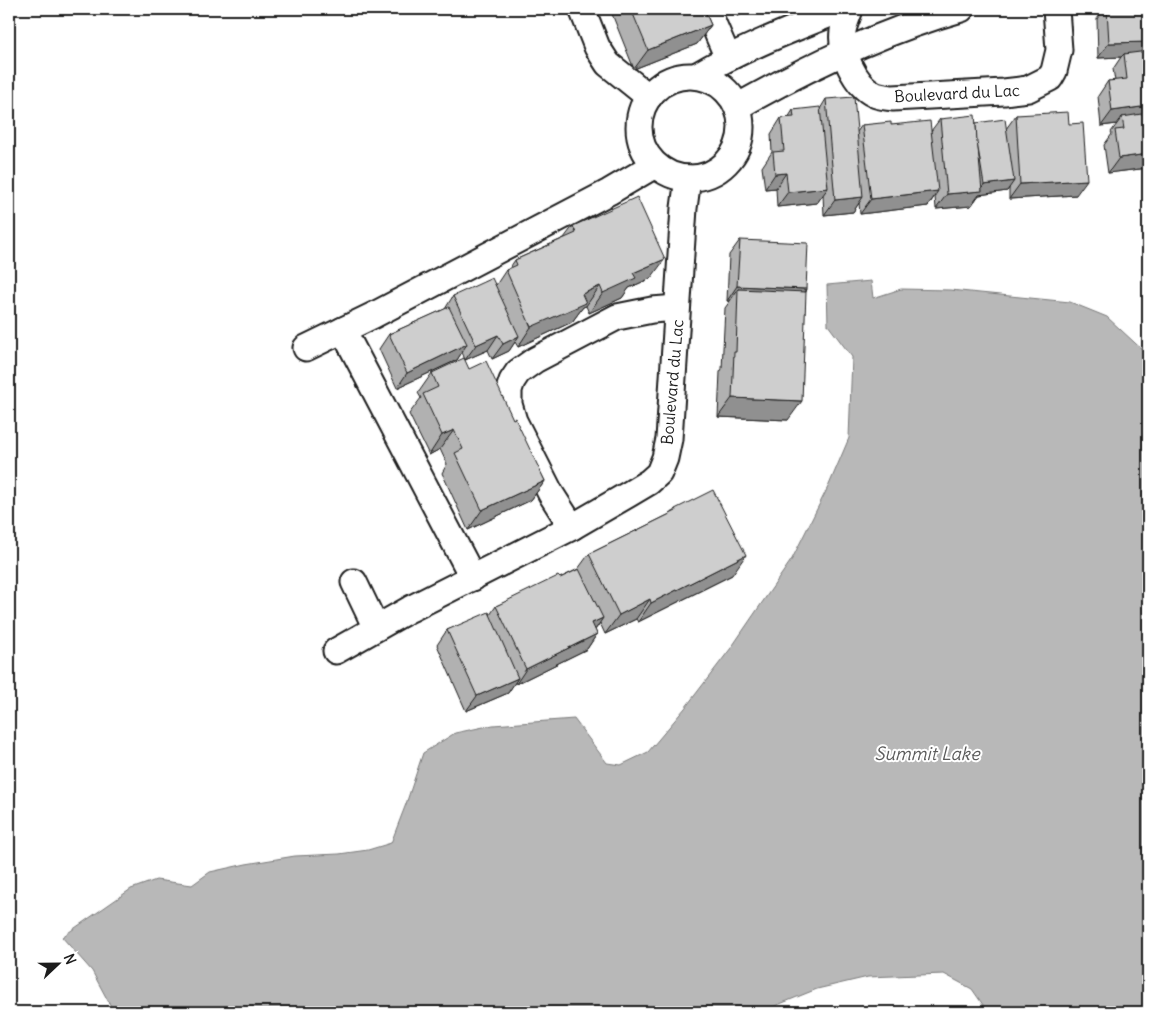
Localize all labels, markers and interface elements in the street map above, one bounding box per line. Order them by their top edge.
street label: Boulevard du Lac [894,80,1020,106]
street label: Boulevard du Lac [657,318,687,446]
water label: Summit Lake [874,742,981,765]
north arrow [32,938,82,988]
text: N [60,951,80,967]

